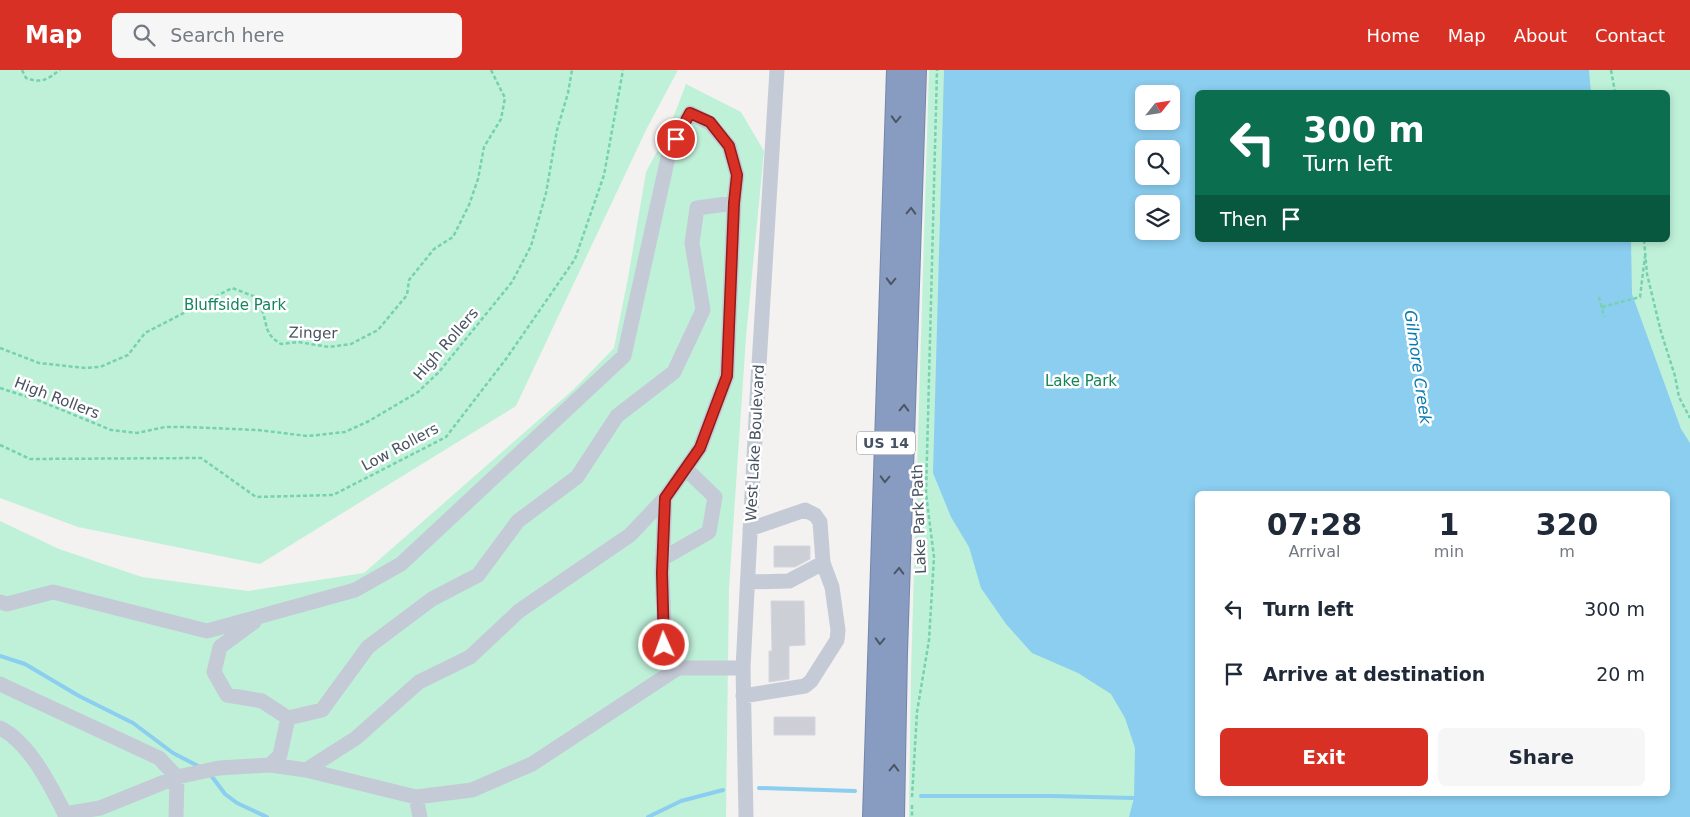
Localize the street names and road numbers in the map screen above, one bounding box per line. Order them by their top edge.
street label: High Rollers [410,304,482,384]
street label: Zinger [288,324,338,342]
street label: West Lake Boulevard [742,364,768,522]
street label: High Rollers [12,374,102,423]
street label: Low Rollers [358,419,442,475]
road number: US 14 [857,432,915,454]
street label: Lake Park Path [908,464,930,574]

